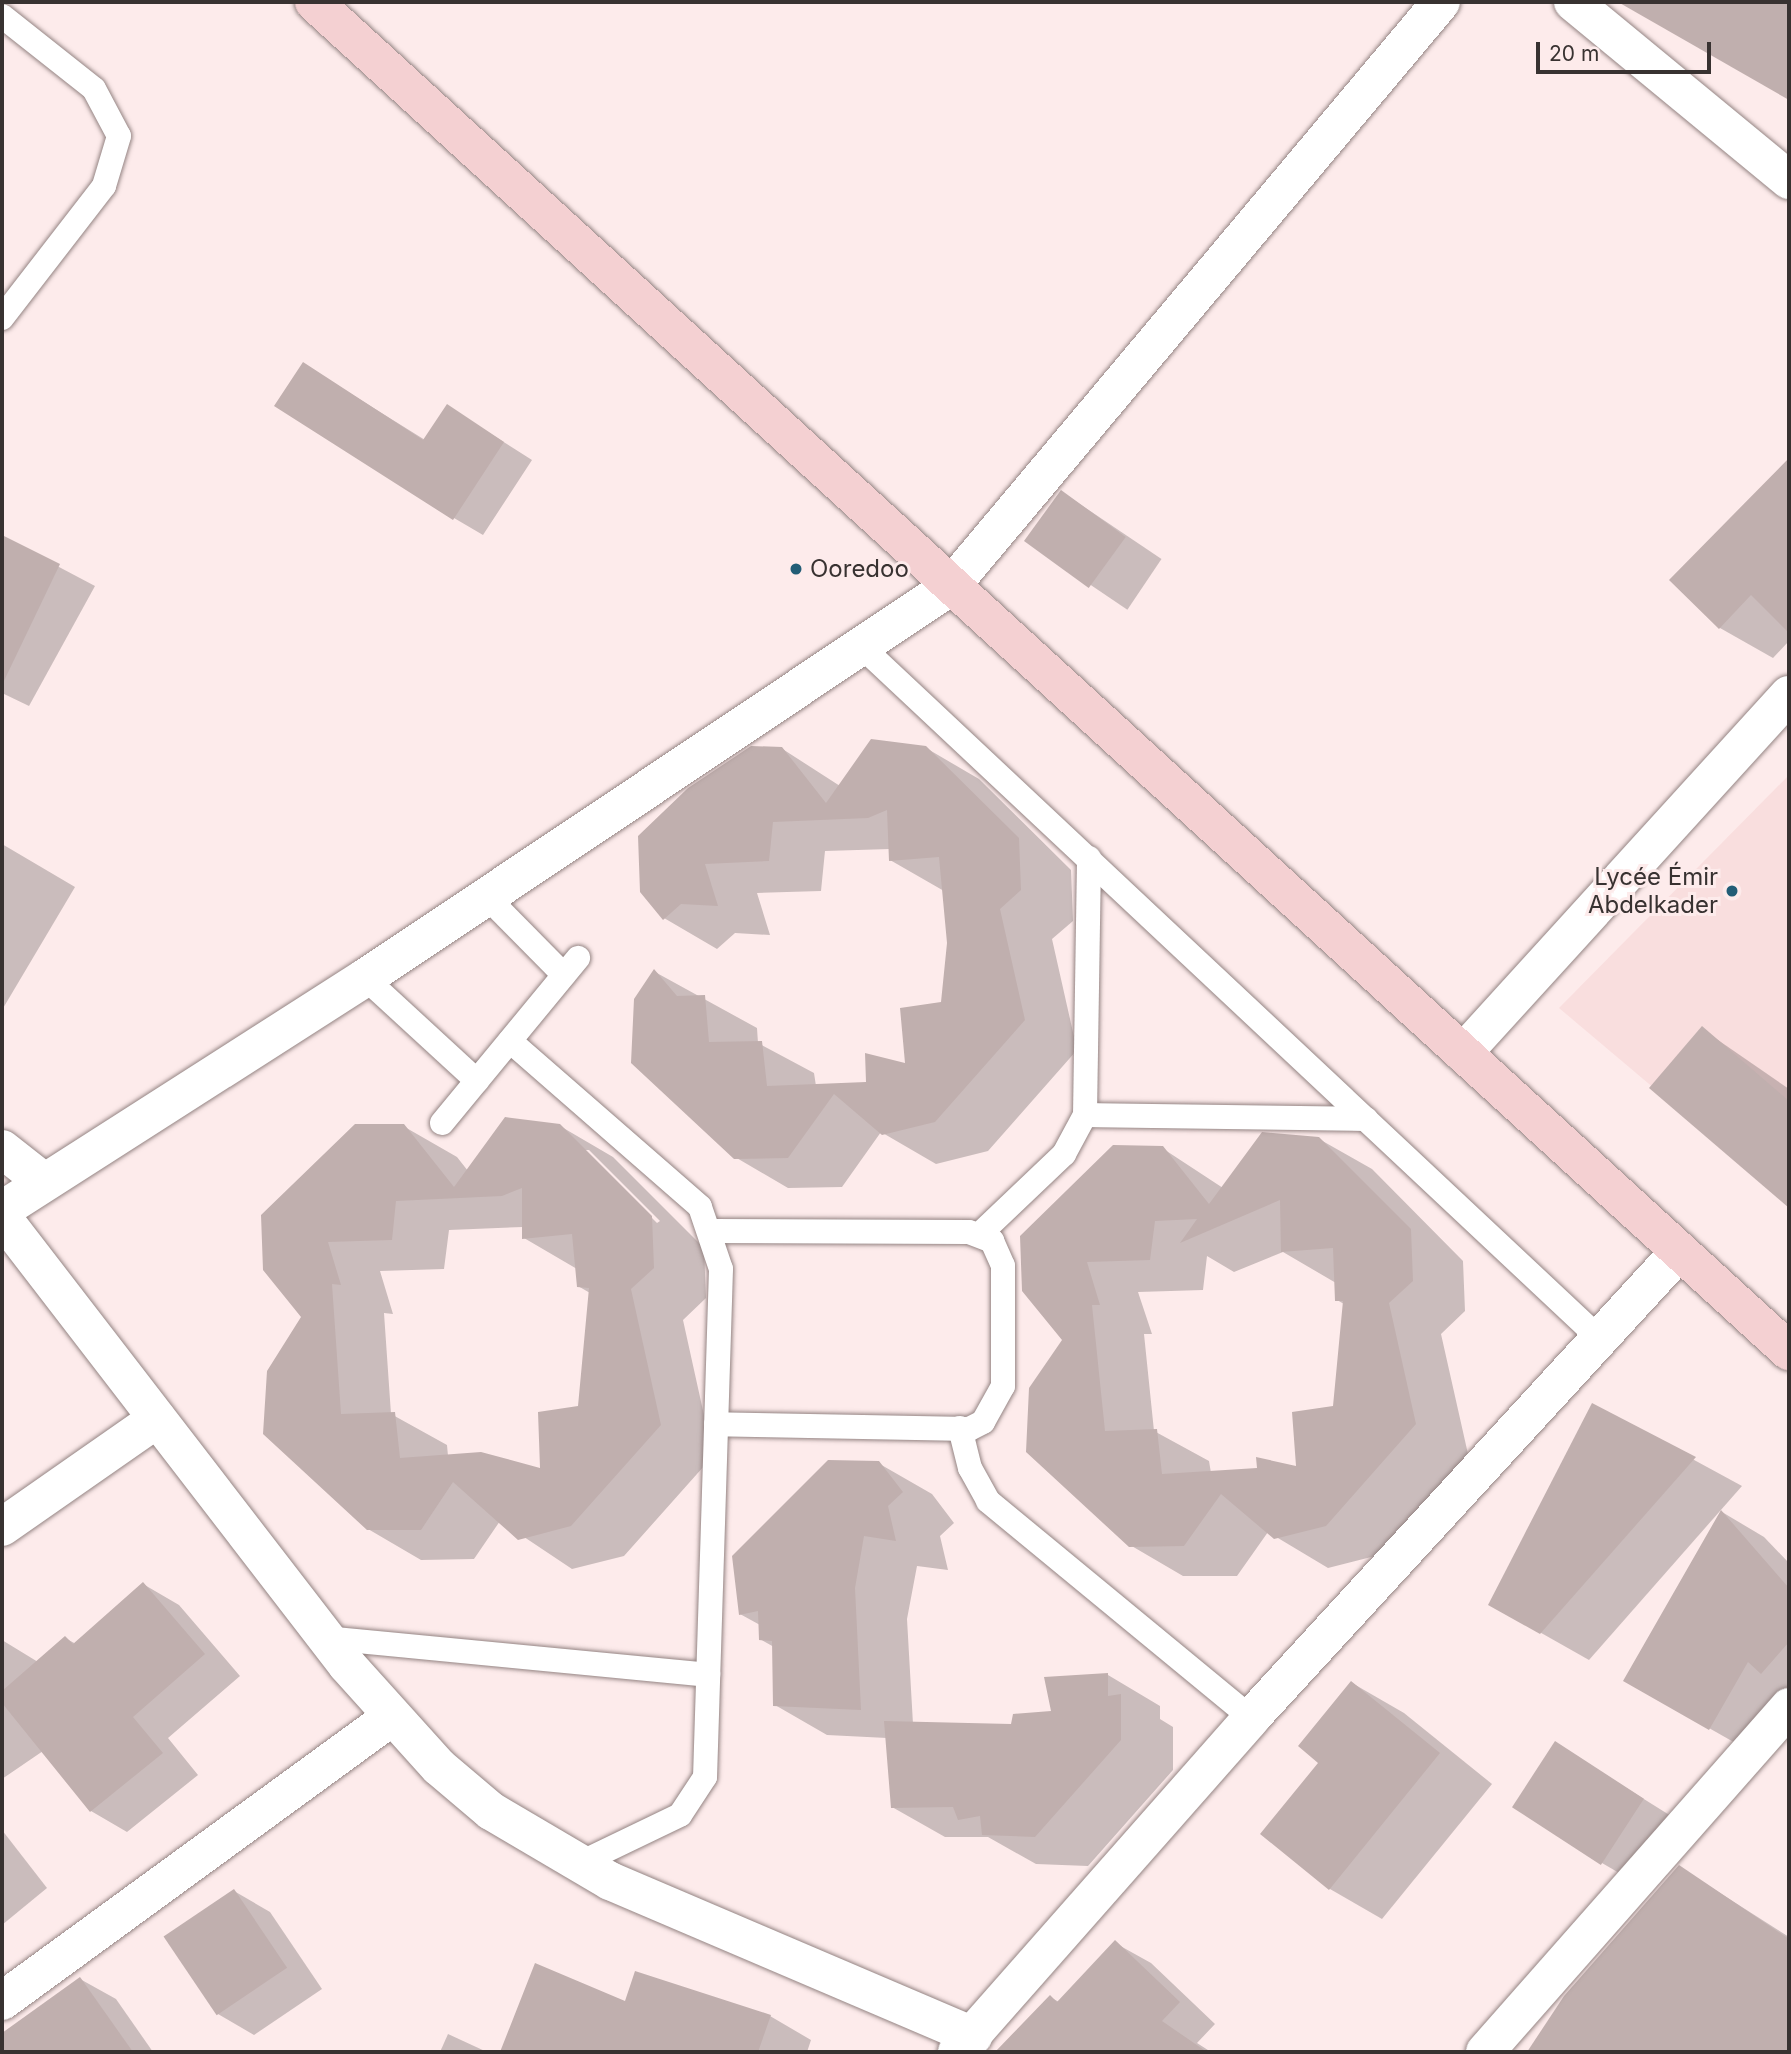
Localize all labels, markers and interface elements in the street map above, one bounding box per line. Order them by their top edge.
scale bar [1539,28,1714,72]
text: 20 m [1549,41,1599,66]
place label: Ooredoo [810,555,909,583]
marker: Ooredoo [788,561,804,577]
place label: Lycée Émir Abdelkader [1588,863,1718,919]
marker: Lycée Émir Abdelkader [1724,883,1740,899]

